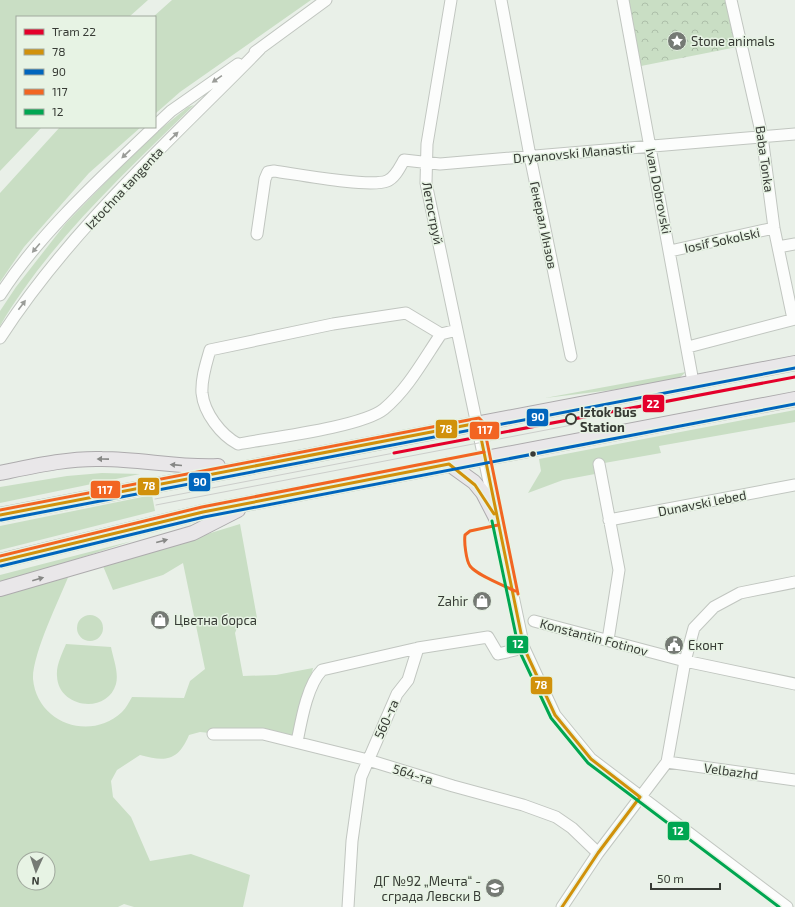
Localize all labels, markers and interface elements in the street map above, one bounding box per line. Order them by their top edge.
legend [16,16,156,128]
text: Tram 22 [52,24,96,38]
place icon: Stone animals [666,30,688,52]
place label: Stone animals [691,33,775,49]
text: 78 [52,44,65,58]
text: 90 [52,64,66,78]
one-way arrow [212,75,222,83]
text: 117 [52,84,68,98]
text: 12 [52,104,64,118]
street label: Baba Tonka [752,125,778,193]
one-way arrow [169,131,179,141]
street label: Dryanovski Manastir [512,140,636,166]
street label: Iztochna tangenta [82,143,166,233]
street label: Ivan Dobrovski [643,147,675,235]
one-way arrow [121,149,131,159]
street label: Летоструй [419,180,447,246]
street label: Генерал Инзов [527,180,561,270]
street label: Iosif Sokolski [683,224,761,256]
one-way arrow [32,243,41,253]
one-way arrow [17,300,26,311]
line badge: 22 [642,394,665,413]
text: 22 [647,397,659,410]
place label: Iztok Bus Station [580,404,637,435]
line badge: 90 [526,408,549,427]
text: 90 [531,410,545,423]
marker: Iztok Bus Station [565,413,577,425]
line badge: 78 [435,419,458,439]
line badge: 117 [469,421,500,440]
text: 78 [440,422,452,435]
text: 117 [477,423,493,436]
unlabelled marker [528,449,538,459]
one-way arrow [96,456,109,462]
one-way arrow [170,462,182,469]
line badge: 90 [188,472,211,492]
text: 90 [193,475,207,488]
line badge: 78 [137,477,160,496]
text: 78 [143,479,155,492]
line badge: 117 [90,480,121,499]
text: 117 [97,483,113,496]
street label: Dunavski lebed [656,487,748,519]
one-way arrow [156,538,168,544]
one-way arrow [31,575,44,581]
shop icon: Zahir [471,590,493,612]
place label: Zahir [438,593,468,609]
shop icon: Цветна борса [149,609,171,631]
place label: Цветна борса [174,612,257,628]
street label: Konstantin Fotinov [538,615,650,659]
public building icon: Еконт [663,634,685,656]
line badge: 12 [506,635,529,654]
text: 12 [512,637,524,650]
place label: Еконт [688,637,724,653]
line badge: 78 [530,676,553,695]
text: 78 [535,678,547,691]
street label: 560-та [370,697,402,741]
street label: Velbazhd [703,759,759,783]
street label: 564-та [391,760,435,788]
line badge: 12 [667,821,690,841]
text: 12 [672,824,684,837]
north arrow [16,851,56,891]
scale bar [651,865,720,891]
text: 50 m [657,871,684,885]
place label: ДГ №92 „Мечта“ - сграда Левски В [374,873,481,904]
text: N [31,875,40,888]
school or university icon: ДГ №92 „Мечта“ - сграда Левски В [484,877,506,899]

